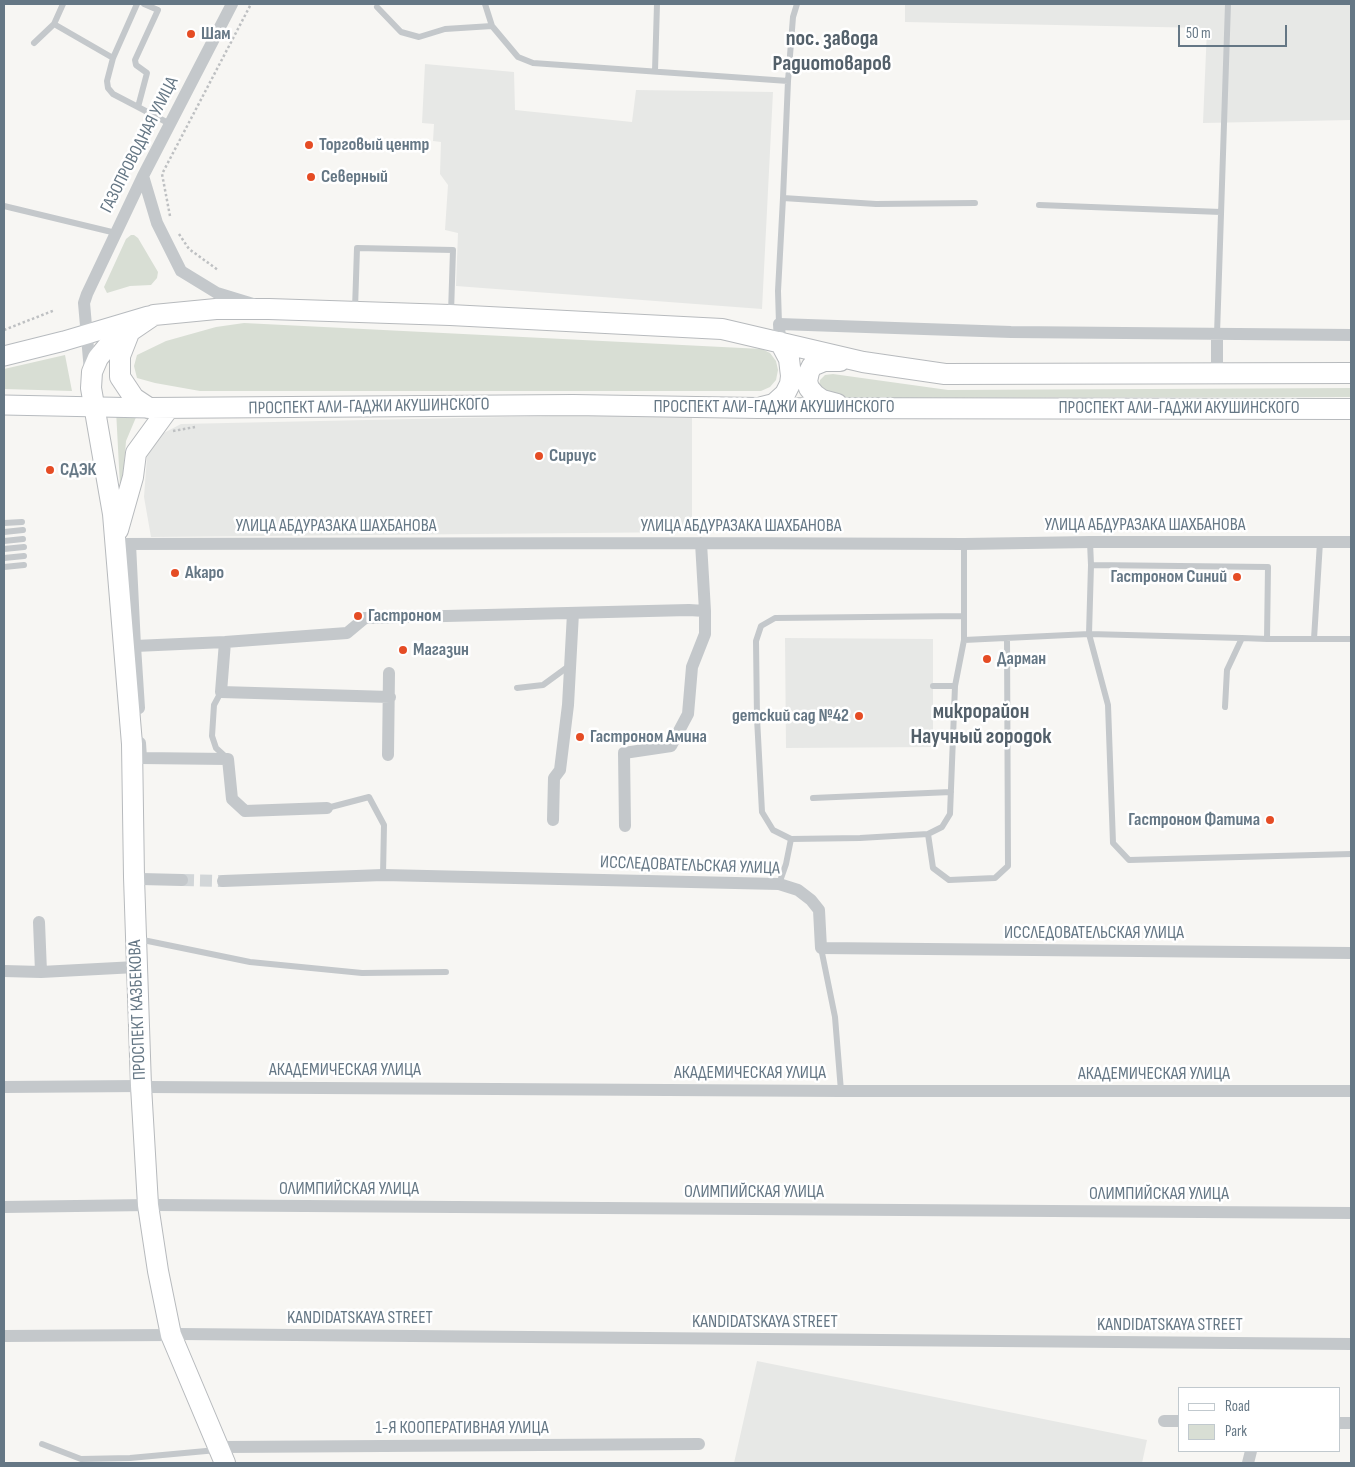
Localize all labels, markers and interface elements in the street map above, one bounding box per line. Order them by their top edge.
scale bar [1180,15,1289,47]
place label: Шам [201,23,231,45]
text: 50 m [1186,24,1211,43]
district label: пос. завода Радиотоваров [773,26,891,78]
marker: Шам [185,28,197,40]
street label: ГАЗОПРОВОДНАЯ УЛИЦА [96,73,184,217]
place label: Торговый центр [319,134,429,156]
marker: Торговый центр [303,139,315,151]
place label: Северный [321,166,388,188]
marker: Северный [305,171,317,183]
street label: ПРОСПЕКТ АЛИ-ГАДЖИ АКУШИНСКОГО [248,394,490,420]
street label: ПРОСПЕКТ АЛИ-ГАДЖИ АКУШИНСКОГО [653,396,895,418]
street label: ПРОСПЕКТ АЛИ-ГАДЖИ АКУШИНСКОГО [1058,397,1300,419]
place label: Сириус [549,445,597,467]
marker: Сириус [533,450,545,462]
place label: СДЭК [60,459,96,481]
marker: СДЭК [44,464,56,476]
street label: УЛИЦА АБДУРАЗАКА ШАХБАНОВА [1045,514,1245,536]
street label: УЛИЦА АБДУРАЗАКА ШАХБАНОВА [236,515,436,537]
street label: УЛИЦА АБДУРАЗАКА ШАХБАНОВА [641,515,841,537]
place label: Акаро [185,562,224,584]
place label: Гастроном Синий [1110,566,1227,588]
marker: Акаро [169,567,181,579]
marker: Гастроном Синий [1231,571,1243,583]
place label: Гастроном [368,605,441,627]
marker: Гастроном [352,610,364,622]
place label: Магазин [413,639,469,661]
marker: Магазин [397,644,409,656]
place label: Дарман [997,648,1046,670]
marker: Дарман [981,653,993,665]
district label: микрорайон Научный городок [911,699,1051,750]
place label: детский сад №42 [732,705,849,727]
marker: детский сад №42 [853,710,865,722]
place label: Гастроном Амина [590,726,707,748]
marker: Гастроном Амина [574,731,586,743]
place label: Гастроном Фатима [1128,809,1260,831]
marker: Гастроном Фатима [1264,814,1276,826]
street label: ИССЛЕДОВАТЕЛЬСКАЯ УЛИЦА [600,852,780,880]
street label: ИССЛЕДОВАТЕЛЬСКАЯ УЛИЦА [1004,922,1184,944]
street label: ПРОСПЕКТ КАЗБЕКОВА [125,939,151,1081]
street label: АКАДЕМИЧЕСКАЯ УЛИЦА [269,1059,421,1081]
street label: АКАДЕМИЧЕСКАЯ УЛИЦА [674,1062,826,1084]
street label: АКАДЕМИЧЕСКАЯ УЛИЦА [1078,1063,1230,1085]
street label: ОЛИМПИЙСКАЯ УЛИЦА [279,1178,419,1200]
street label: ОЛИМПИЙСКАЯ УЛИЦА [684,1181,824,1203]
street label: ОЛИМПИЙСКАЯ УЛИЦА [1089,1183,1229,1205]
street label: KANDIDATSKAYA STREET [287,1307,433,1329]
street label: KANDIDATSKAYA STREET [692,1311,838,1333]
street label: KANDIDATSKAYA STREET [1097,1314,1243,1336]
legend [1178,1387,1340,1452]
text: Road [1225,1397,1250,1416]
street label: 1-Я КООПЕРАТИВНАЯ УЛИЦА [375,1417,549,1439]
text: Park [1225,1422,1247,1441]

